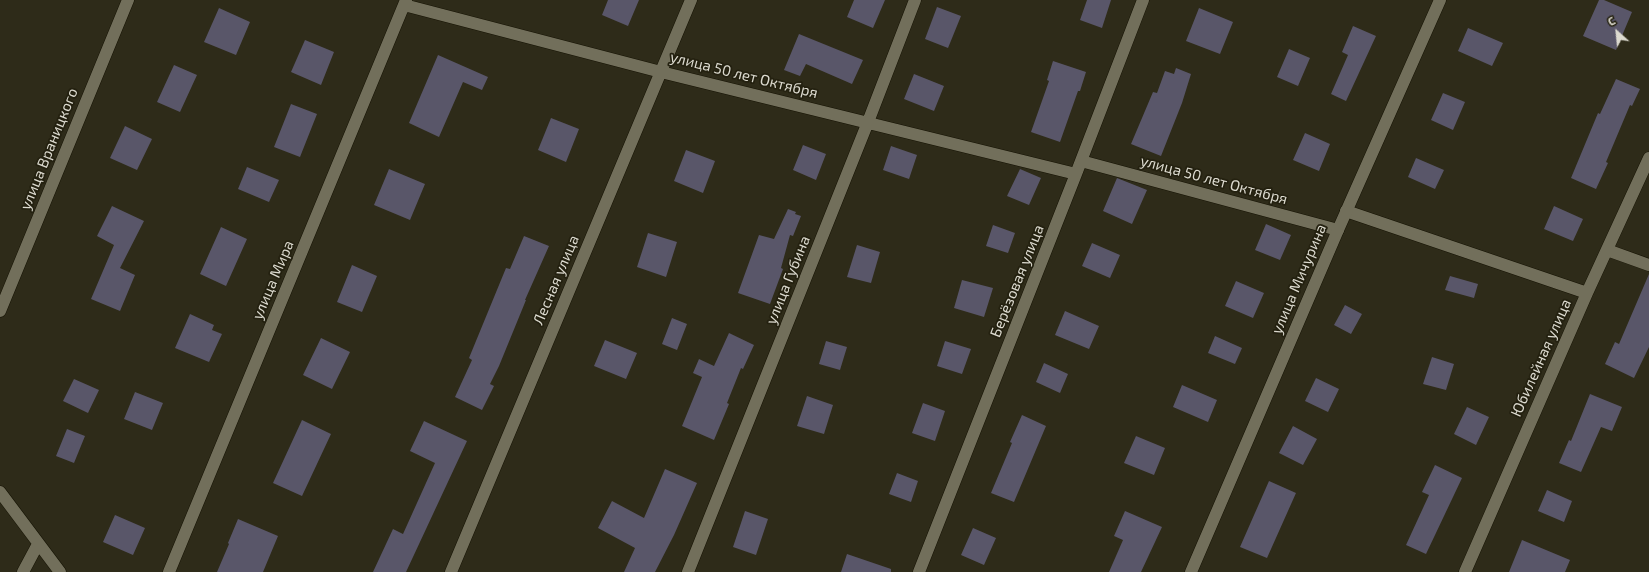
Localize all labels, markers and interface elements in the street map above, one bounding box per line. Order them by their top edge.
north arrow [1597,12,1637,52]
text: С [1605,14,1617,28]
street label: улица 50 лет Октября [668,48,820,102]
street label: улица Враницкого [16,85,82,213]
street label: улица 50 лет Октября [1138,152,1290,208]
street label: улица Мичурина [1268,221,1330,337]
street label: Берёзовая улица [986,222,1048,340]
street label: Лесная улица [529,232,583,328]
street label: улица Губина [762,233,814,327]
street label: улица Мира [248,238,298,322]
street label: Юбилейная улица [1507,296,1575,420]

